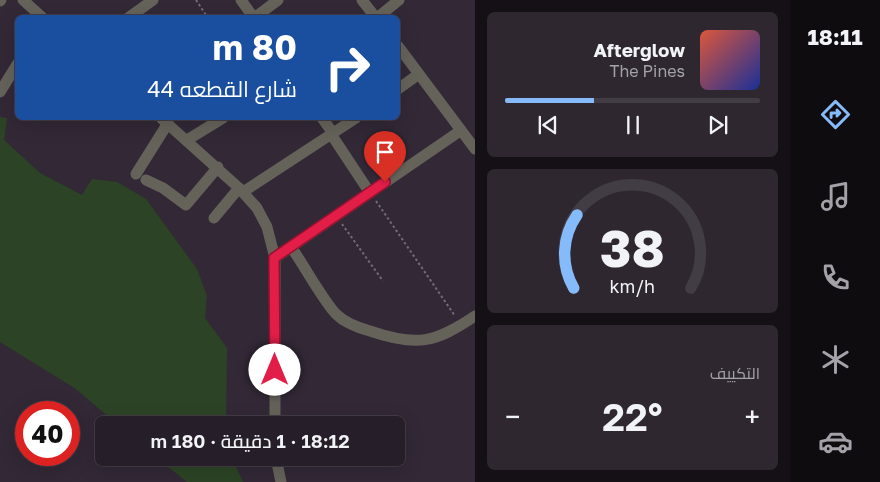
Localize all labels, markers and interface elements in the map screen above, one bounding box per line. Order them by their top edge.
text: 18:11 [807,23,863,50]
text: 80 m [212,26,297,68]
icon: right [315,35,380,100]
text: Afterglow [594,38,685,61]
text: The Pines [610,61,685,81]
text: شارع القطعه 44 [147,75,297,102]
icon: directions [818,97,853,132]
icon: previous [534,111,562,139]
icon: pause [619,111,647,139]
icon: next [704,111,732,139]
pin [364,131,406,182]
icon: arrive [371,138,399,166]
icon: music [818,179,853,214]
text: 38 [600,216,665,278]
icon: phone [818,260,853,295]
text: km/h [610,275,655,297]
icon: climate [818,342,853,377]
position arrow [248,343,300,395]
text: التكييف [710,363,760,383]
text: 22° [602,394,663,439]
text: − [505,400,520,433]
text: + [745,400,760,433]
speed limit sign: 40 [15,401,80,466]
icon: car [818,424,853,459]
text: 18:12 · 1 دقيقة · 180 m [150,429,350,452]

